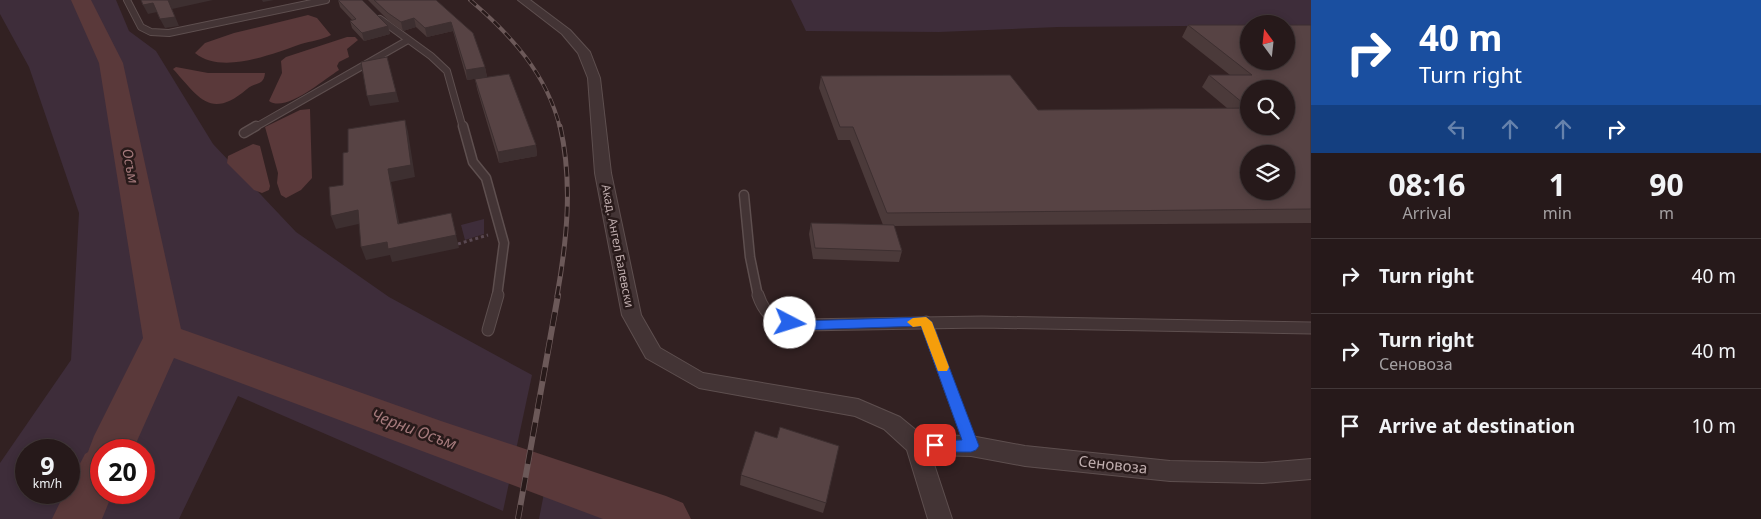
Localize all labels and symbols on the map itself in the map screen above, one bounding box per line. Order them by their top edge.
north arrow [1240,15,1295,70]
water label: Осъм [118,147,144,186]
street label: Акад. Ангел Балевски [598,183,638,309]
position arrow [763,296,815,348]
water label: Черни Осъм [368,403,460,455]
pin [914,424,956,466]
speed limit sign: 20 [90,439,155,504]
street label: Сеновоза [1078,450,1148,478]

